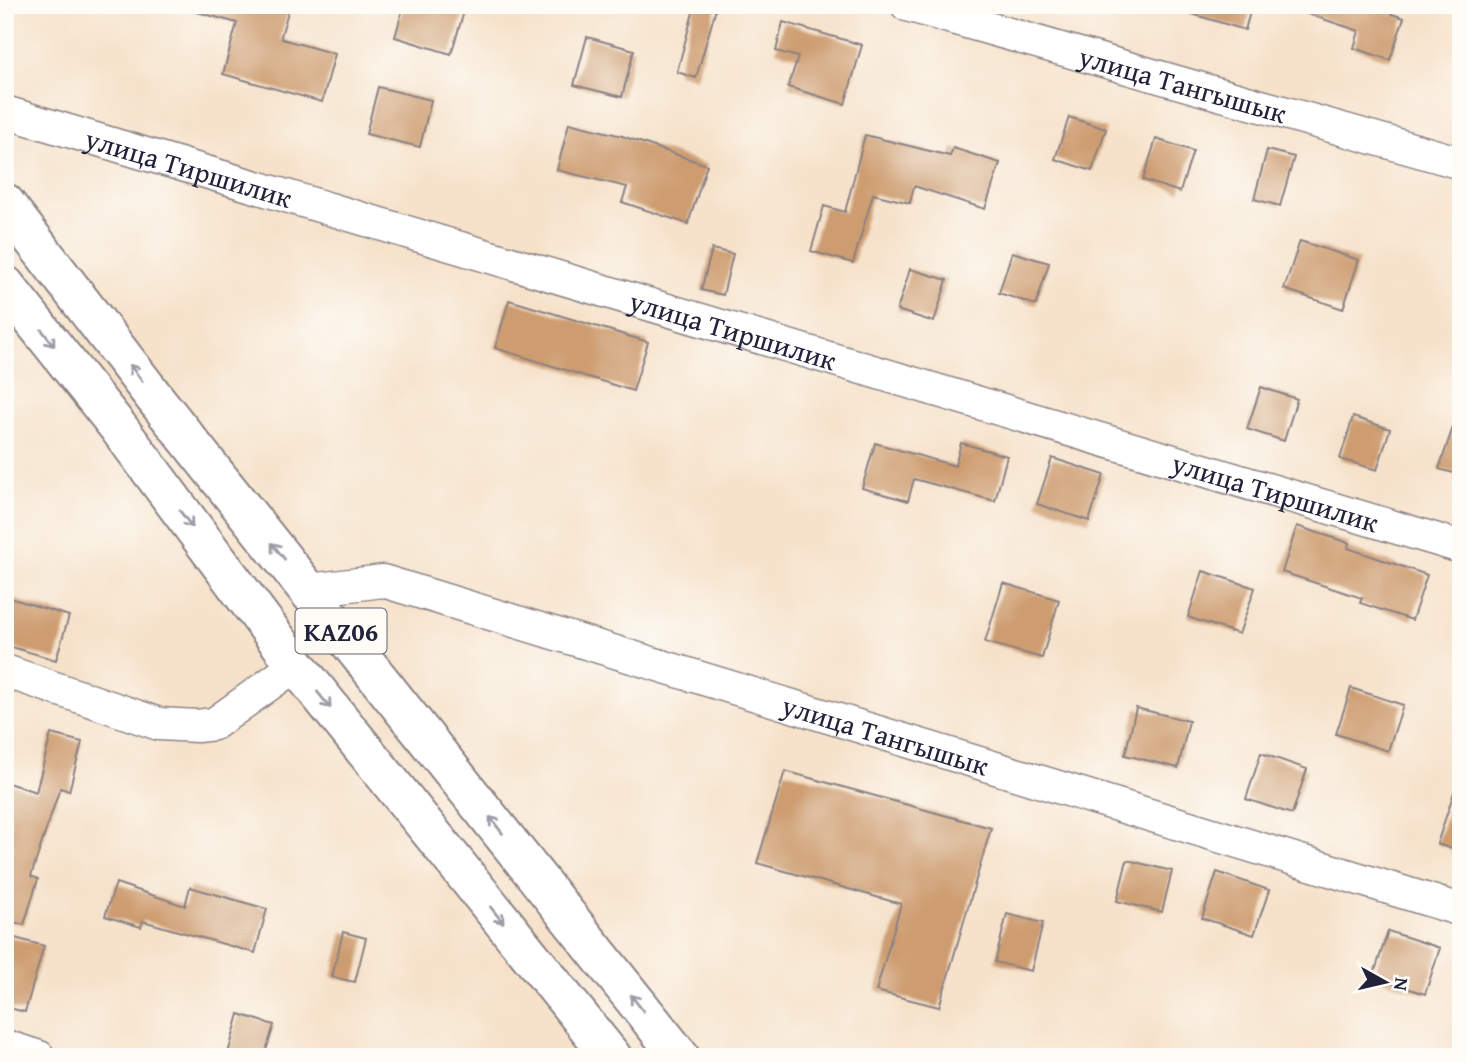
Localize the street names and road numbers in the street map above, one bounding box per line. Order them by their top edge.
street label: улица Тангышык [1074,34,1292,133]
street label: улица Тиршилик [80,116,298,217]
street label: улица Тиршилик [624,279,842,380]
street label: улица Тиршилик [1166,441,1384,542]
road number: KАZ06 [296,608,386,653]
street label: улица Тангышык [776,683,994,785]

